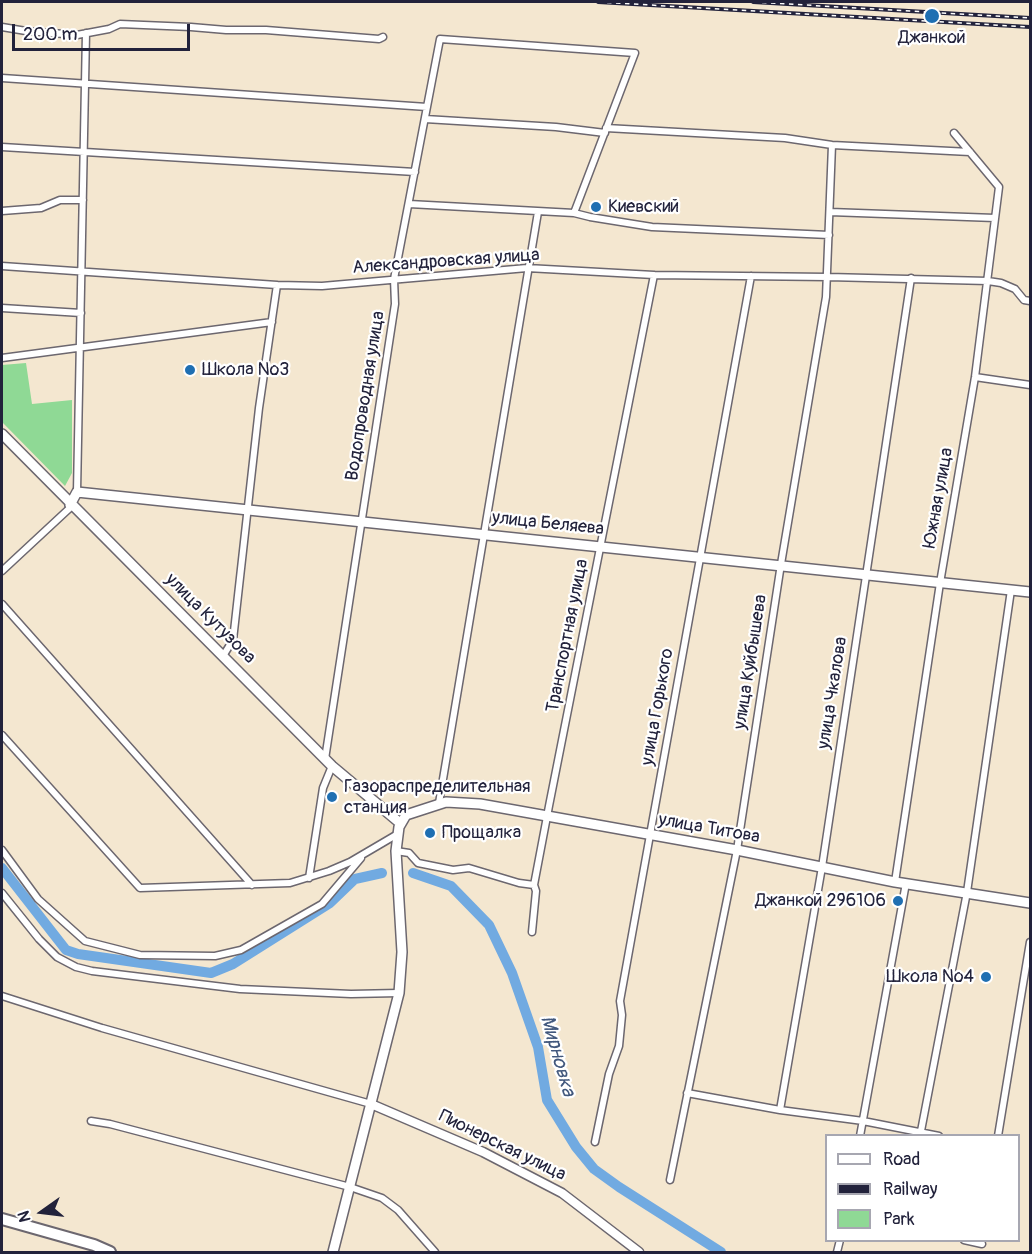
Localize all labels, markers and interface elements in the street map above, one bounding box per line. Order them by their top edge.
marker: Джанкой [923,7,941,25]
scale bar [15,12,194,50]
text: 200 m [23,23,78,46]
place label: Джанкой [898,27,966,49]
place label: Киевский [608,196,679,218]
marker: Киевский [589,200,603,214]
street label: Александровская улица [352,245,540,279]
street label: Водопроводная улица [342,310,390,482]
place label: Школа №3 [202,359,289,381]
marker: Школа №3 [183,363,197,377]
street label: Южная улица [920,446,958,550]
street label: улица Беляева [491,507,605,541]
street label: Транспортная улица [543,557,593,715]
street label: улица Кутузова [160,569,260,669]
street label: улица Куйбышева [730,593,772,731]
street label: улица Чкалова [813,635,853,751]
street label: улица Горького [637,647,679,767]
place label: Газораспределительная станция [344,776,530,818]
marker: Газораспределительная станция [325,790,339,804]
street label: улица Титова [657,809,761,849]
place label: Прощалка [442,822,521,844]
marker: Прощалка [423,826,437,840]
place label: Джанкой 296106 [755,890,886,912]
marker: Джанкой 296106 [891,894,905,908]
place label: Школа №4 [886,966,974,988]
marker: Школа №4 [979,970,993,984]
water label: Мирновка [534,1013,580,1099]
street label: Пионерская улица [435,1106,569,1186]
legend [825,1134,1020,1242]
text: Road [883,1148,920,1171]
text: Railway [883,1178,938,1201]
north arrow [12,1182,72,1242]
text: Park [883,1208,915,1231]
text: N [14,1209,36,1224]

